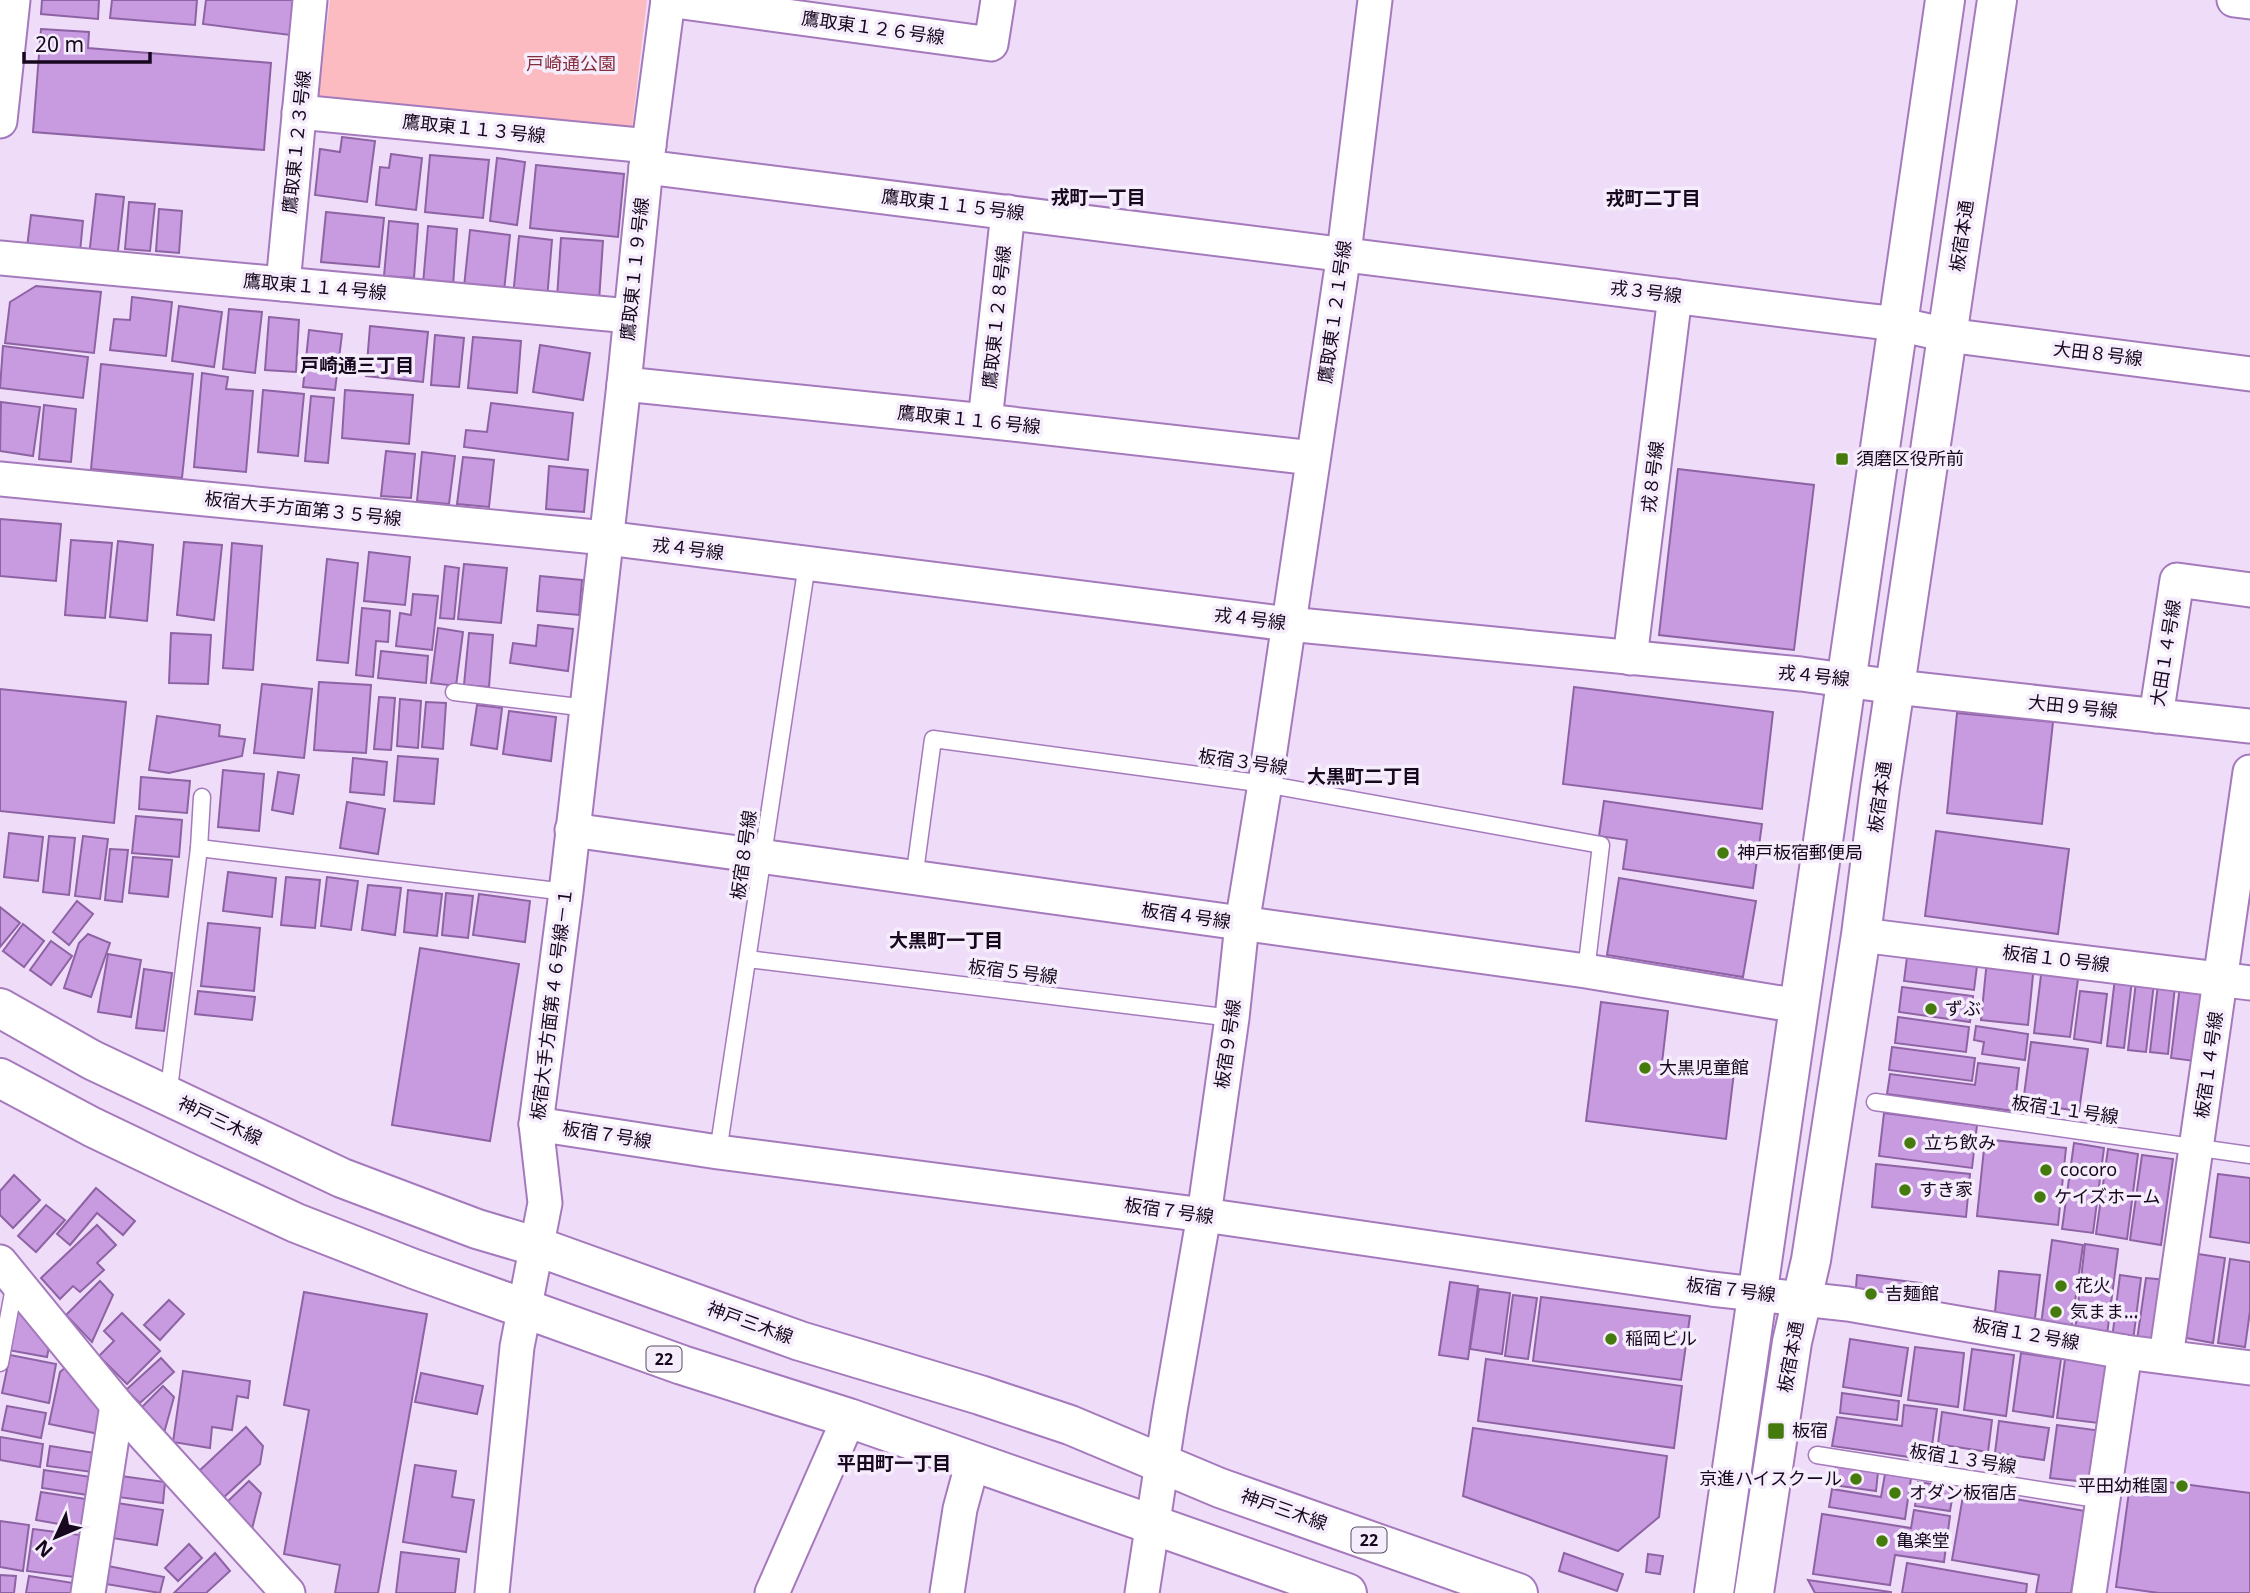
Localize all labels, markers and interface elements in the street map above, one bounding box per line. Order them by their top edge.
street label: 鷹取東１２６号線 [800,5,946,49]
scale bar [24,21,150,65]
text: 20 m [35,30,84,58]
park label: 戸崎通公園 [526,51,616,75]
street label: 鷹取東１２３号線 [277,69,315,215]
street label: 鷹取東１１３号線 [401,109,547,147]
street label: 鷹取東１１５号線 [880,183,1026,225]
district label: 戎町一丁目 [1050,184,1146,210]
district label: 戎町二丁目 [1605,185,1701,211]
street label: 鷹取東１１９号線 [615,196,653,342]
street label: 板宿本通 [1944,199,1978,273]
street label: 鷹取東１２１号線 [1312,239,1356,385]
street label: 鷹取東１２８号線 [977,244,1015,390]
street label: 鷹取東１１４号線 [242,268,388,304]
street label: 戎３号線 [1609,275,1683,307]
street label: 大田８号線 [2052,336,2144,370]
district label: 戸崎通三丁目 [300,352,414,378]
street label: 鷹取東１１６号線 [896,400,1042,438]
street label: 戎８号線 [1636,440,1668,514]
place label: 須磨区役所前 [1856,446,1964,470]
marker: 須磨区役所前 [1834,451,1850,467]
street label: 板宿大手方面第３５号線 [203,486,403,530]
street label: 戎４号線 [651,532,725,564]
street label: 大田１４号線 [2145,598,2185,708]
street label: 戎４号線 [1213,602,1287,634]
street label: 戎４号線 [1777,659,1851,691]
street label: 大田９号線 [2027,689,2119,723]
street label: 板宿３号線 [1197,743,1289,779]
street label: 板宿本通 [1862,760,1896,834]
district label: 大黒町二丁目 [1307,763,1421,789]
street label: 板宿８号線 [725,809,761,901]
place label: 神戸板宿郵便局 [1737,840,1863,864]
marker: 神戸板宿郵便局 [1715,845,1731,861]
street label: 板宿大手方面第４６号線－１ [525,886,577,1121]
street label: 板宿４号線 [1140,897,1232,933]
district label: 大黒町一丁目 [889,927,1003,953]
street label: 板宿１０号線 [2001,940,2111,976]
street label: 板宿５号線 [967,954,1059,988]
place label: ずぶ [1945,996,1981,1020]
street label: 板宿９号線 [1209,998,1245,1090]
marker: ずぶ [1923,1001,1939,1017]
street label: 板宿１４号線 [2189,1010,2227,1120]
place label: 大黒児童館 [1659,1055,1749,1079]
marker: 大黒児童館 [1637,1060,1653,1076]
street label: 神戸三木線 [175,1090,266,1150]
street label: 板宿１１号線 [2010,1090,2120,1128]
street label: 板宿７号線 [561,1115,653,1153]
place label: 立ち飲み [1924,1130,1996,1154]
marker: 立ち飲み [1902,1135,1918,1151]
place label: cocoro [2060,1157,2117,1181]
marker: cocoro [2038,1162,2054,1178]
place label: すき家 [1919,1177,1973,1201]
marker: すき家 [1897,1182,1913,1198]
place label: ケイズホーム [2054,1184,2161,1208]
marker: ケイズホーム [2032,1189,2048,1205]
street label: 板宿７号線 [1123,1192,1215,1228]
street label: 板宿７号線 [1685,1272,1777,1306]
place label: 花火 [2075,1273,2111,1297]
marker: 花火 [2053,1278,2069,1294]
place label: 吉麺館 [1885,1281,1939,1305]
marker: 吉麺館 [1863,1286,1879,1302]
street label: 神戸三木線 [704,1295,797,1349]
place label: 気まま… [2070,1299,2138,1323]
marker: 気まま… [2048,1304,2064,1320]
street label: 板宿１２号線 [1971,1312,2081,1354]
street label: 板宿本通 [1772,1319,1808,1394]
place label: 稲岡ビル [1625,1326,1697,1350]
marker: 稲岡ビル [1603,1331,1619,1347]
road number: 22 [646,1346,682,1372]
place label: 板宿 [1792,1418,1828,1442]
marker: 板宿 [1766,1421,1786,1441]
street label: 板宿１３号線 [1908,1438,2018,1478]
district label: 平田町一丁目 [837,1450,951,1476]
place label: 京進ハイスクール [1699,1466,1842,1490]
marker: 京進ハイスクール [1848,1471,1864,1487]
place label: 平田幼稚園 [2078,1473,2168,1497]
marker: 平田幼稚園 [2174,1478,2190,1494]
place label: オダン板宿店 [1909,1480,2017,1504]
street label: 神戸三木線 [1238,1483,1331,1535]
marker: オダン板宿店 [1887,1485,1903,1501]
north arrow [21,1502,91,1572]
road number: 22 [1352,1528,1386,1552]
place label: 亀楽堂 [1896,1528,1950,1552]
marker: 亀楽堂 [1874,1533,1890,1549]
text: N [29,1534,58,1563]

